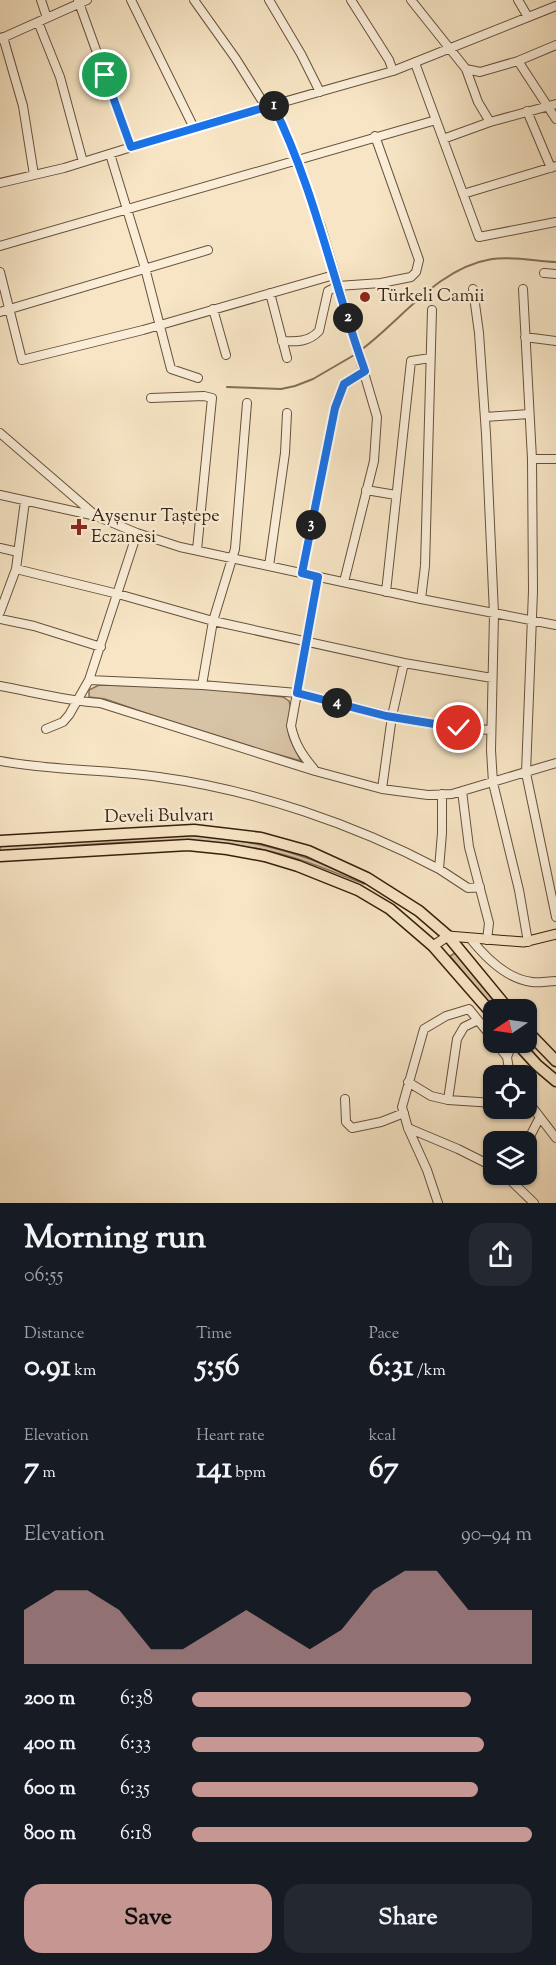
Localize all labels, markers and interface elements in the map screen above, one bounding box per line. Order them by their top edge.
pin [79,49,130,100]
icon: arrive [88,58,121,91]
pin: 1 [259,91,289,121]
text: 1 [271,94,277,117]
place label: Türkeli Camii [377,284,485,310]
marker: Türkeli Camii [358,290,372,304]
pin: 2 [333,303,363,333]
text: 2 [344,306,352,329]
place label: Ayşenur Taştepe Eczanesi [91,504,220,551]
pin: 3 [296,510,326,540]
text: 3 [308,513,314,536]
marker: Ayşenur Taştepe Eczanesi [72,520,86,534]
pin: 4 [322,688,352,718]
text: 4 [333,691,341,714]
pin [433,702,484,753]
icon: check [442,711,475,744]
street label: Develi Bulvarı [104,803,214,831]
north arrow [483,999,537,1053]
map controls [483,999,537,1185]
button: locate [483,1065,537,1119]
button: layers [483,1131,537,1185]
text: Morning run [24,1215,206,1263]
button: share [469,1223,532,1286]
text: 06:55 [24,1262,63,1291]
text: Distance [24,1323,84,1346]
text: Time [196,1323,232,1346]
text: Pace [369,1323,399,1346]
text: 0.91 [24,1346,71,1389]
text: 5:56 [196,1346,240,1389]
text: 6:31 [369,1346,413,1389]
text: km [71,1360,96,1383]
text: /km [413,1360,446,1383]
text: Elevation [24,1425,89,1448]
text: Heart rate [196,1425,265,1448]
text: kcal [369,1425,396,1448]
text: 7 [24,1448,39,1491]
text: 141 [196,1448,232,1491]
text: 67 [369,1448,399,1491]
text: m [39,1462,56,1485]
text: bpm [232,1462,266,1485]
text: Elevation [24,1521,105,1550]
text: 90–94 m [461,1521,532,1550]
text: 200 m [24,1685,75,1714]
text: 6:38 [120,1685,153,1714]
text: 400 m [24,1730,76,1759]
text: 6:33 [120,1730,151,1759]
text: 600 m [24,1775,76,1804]
text: 6:35 [120,1775,150,1804]
text: 800 m [24,1820,76,1849]
text: 6:18 [120,1820,152,1849]
button: Save [24,1884,272,1953]
button: Share [284,1884,532,1953]

